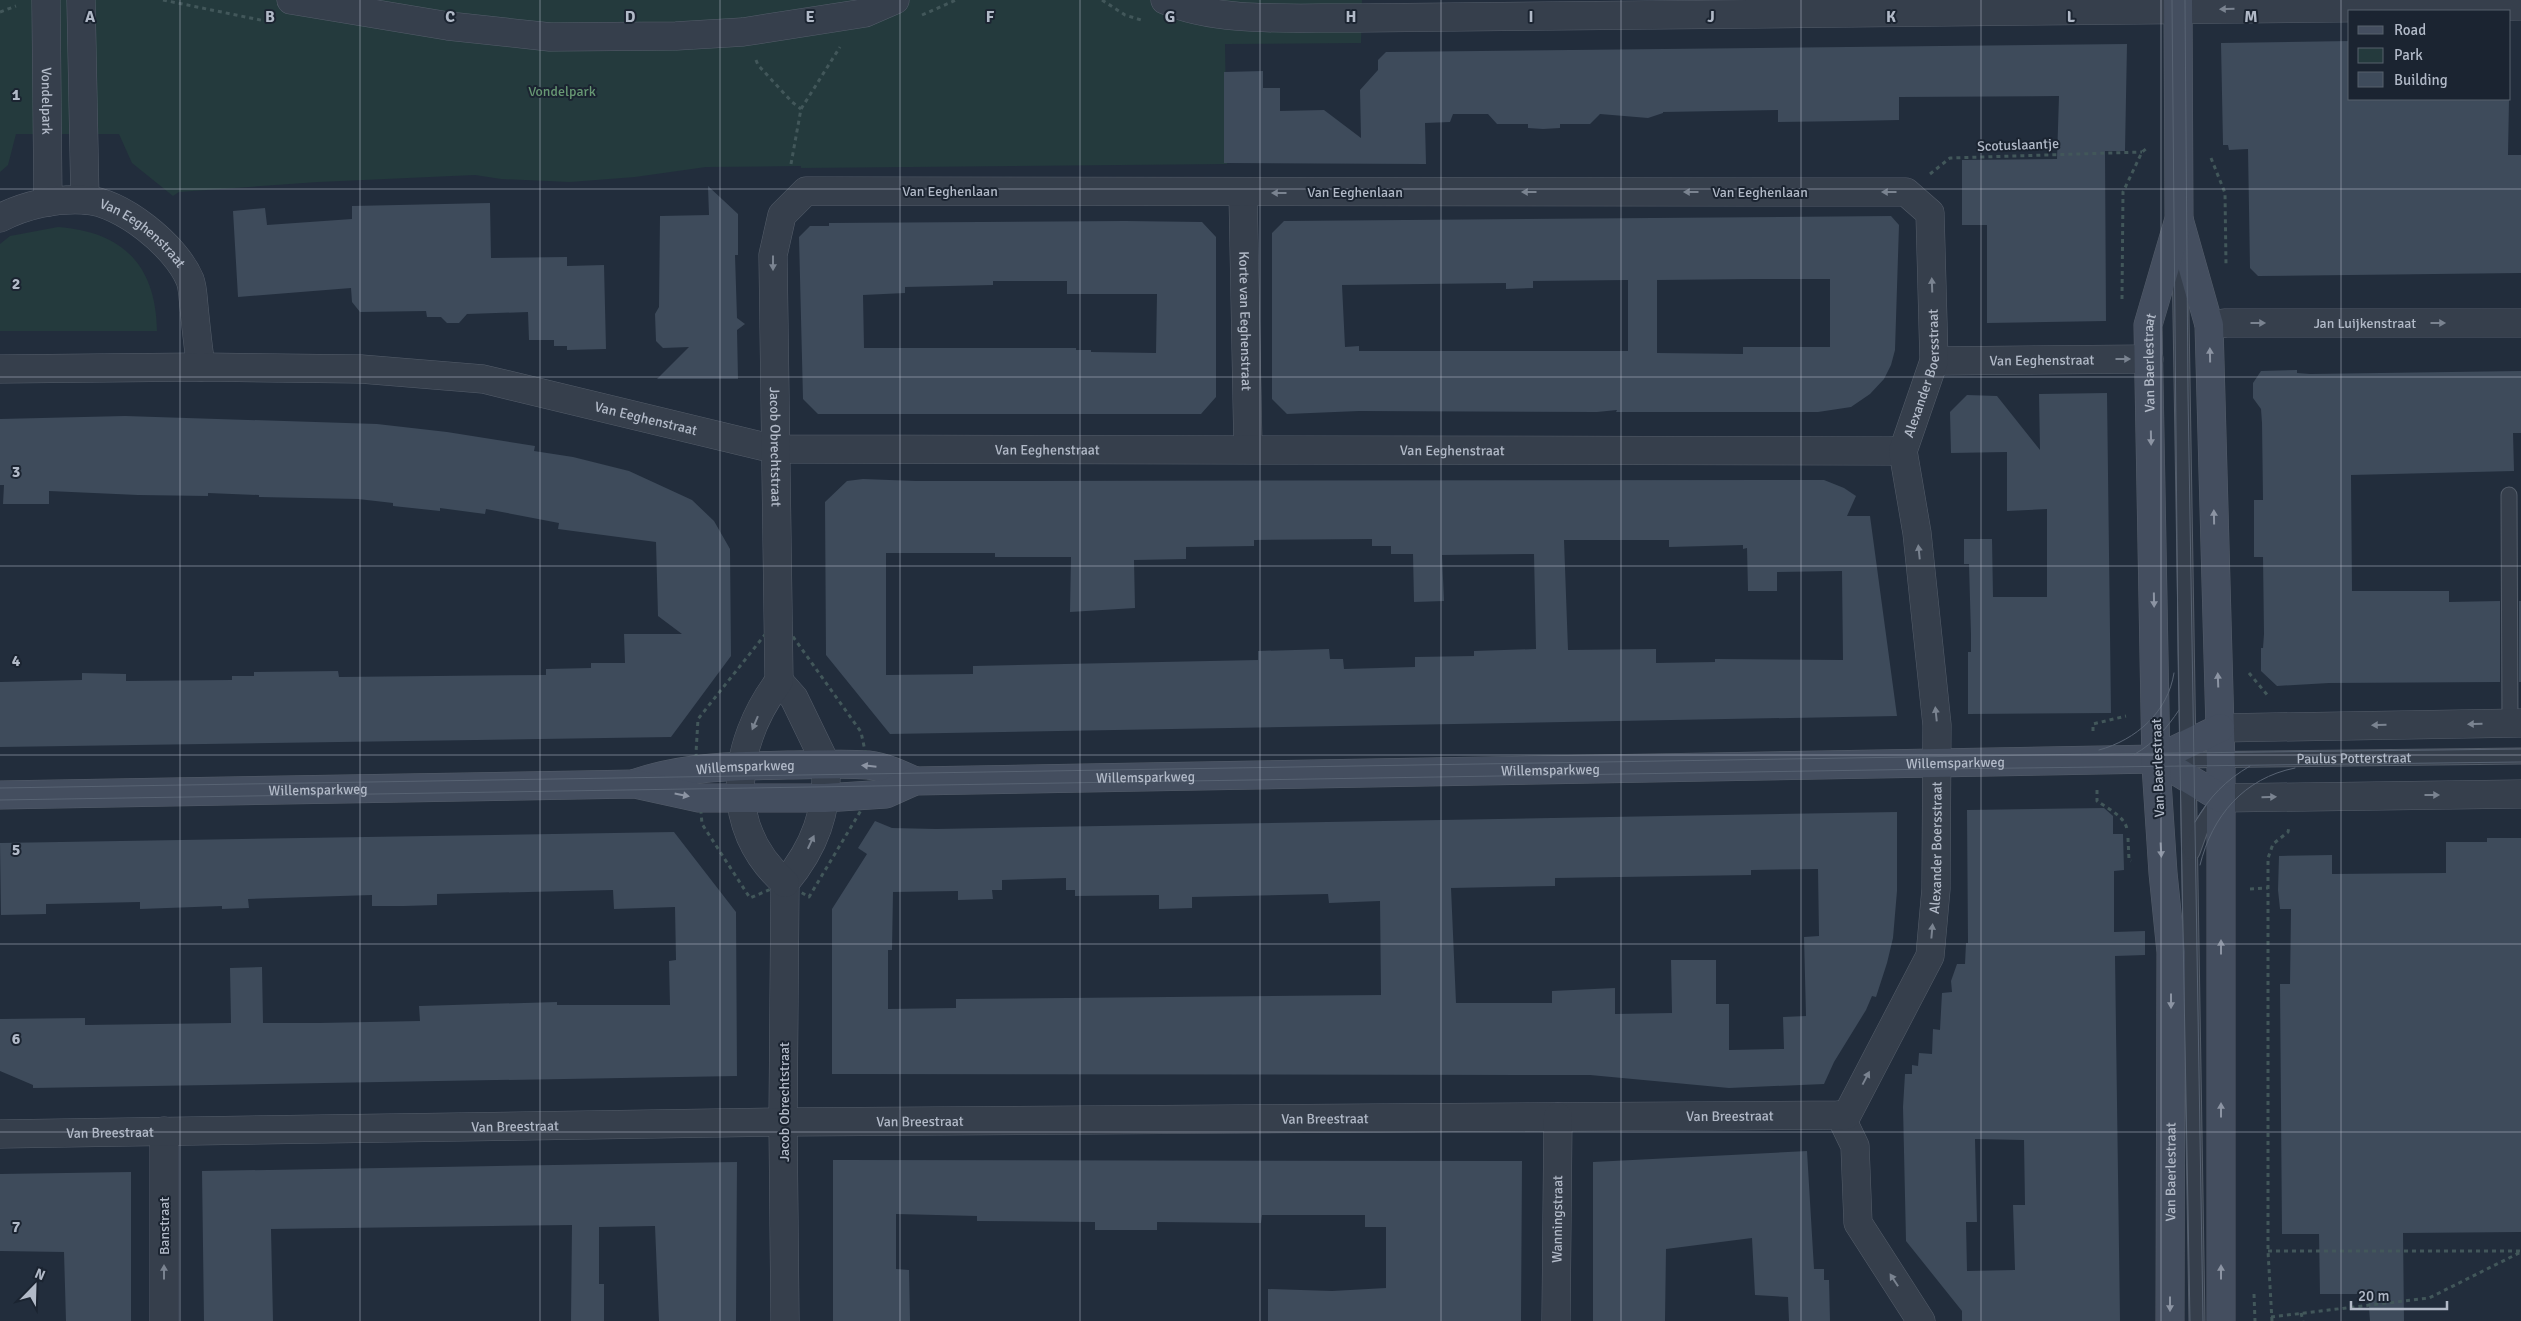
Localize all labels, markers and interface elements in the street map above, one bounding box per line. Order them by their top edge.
one-way arrow [2219,5,2235,13]
text: A [85,7,96,27]
text: B [265,7,275,27]
text: C [445,7,455,27]
text: D [625,7,636,27]
text: E [805,7,815,27]
text: F [986,7,995,27]
text: G [1165,7,1175,27]
text: H [1346,7,1356,27]
text: I [1528,7,1534,27]
text: J [1707,7,1715,27]
text: K [1886,7,1896,27]
text: L [2067,7,2076,27]
text: M [2244,7,2258,27]
legend [2348,10,2511,100]
text: Road [2394,21,2426,39]
text: Park [2394,46,2423,64]
street label: Vondelpark [38,67,56,135]
text: Building [2394,71,2448,89]
park label: Vondelpark [528,83,596,100]
text: 1 [12,85,21,105]
street label: Scotuslaantje [1977,135,2059,155]
street label: Van Eeghenlaan [902,183,998,200]
street label: Van Eeghenlaan [1307,184,1403,201]
street label: Van Eeghenlaan [1712,184,1808,201]
one-way arrow [1520,188,1536,196]
one-way arrow [1683,188,1699,196]
one-way arrow [1880,188,1896,196]
one-way arrow [1270,189,1286,197]
street label: Van Eeghenstraat [98,195,189,271]
street label: Korte van Eeghenstraat [1236,251,1255,391]
one-way arrow [769,255,777,271]
text: 2 [12,274,20,294]
one-way arrow [1927,276,1935,292]
street label: Alexander Boersstraat [1900,309,1943,440]
street label: Van Baerlestraat [2140,311,2160,412]
street label: Jan Luijkenstraat [2314,315,2416,332]
one-way arrow [2250,319,2266,327]
one-way arrow [2430,319,2446,327]
one-way arrow [2206,346,2214,362]
street label: Van Eeghenstraat [1989,351,2095,369]
one-way arrow [2115,355,2131,363]
street label: Jacob Obrechtstraat [766,387,785,507]
street label: Van Eeghenstraat [593,398,699,439]
one-way arrow [2147,430,2155,446]
street label: Van Eeghenstraat [995,441,1100,458]
street label: Van Eeghenstraat [1400,442,1505,459]
text: 3 [12,462,20,482]
one-way arrow [2210,509,2218,525]
one-way arrow [1915,544,1923,560]
one-way arrow [2150,593,2158,609]
text: 4 [12,651,21,671]
one-way arrow [2214,671,2222,687]
one-way arrow [1932,706,1940,722]
one-way arrow [751,716,759,730]
street label: Van Baerlestraat [2148,718,2168,818]
one-way arrow [2466,720,2482,728]
one-way arrow [2371,721,2387,729]
street label: Paulus Potterstraat [2296,749,2412,767]
street label: Willemsparkweg [1906,753,2005,772]
street label: Willemsparkweg [695,756,795,778]
street label: Willemsparkweg [1501,760,1600,779]
one-way arrow [861,762,877,770]
street label: Willemsparkweg [1096,768,1195,786]
street label: Willemsparkweg [268,780,368,799]
street label: Alexander Boersstraat [1925,781,1945,915]
one-way arrow [675,791,690,799]
one-way arrow [2424,791,2440,799]
one-way arrow [2261,793,2277,801]
one-way arrow [808,835,816,849]
text: 5 [12,840,20,860]
one-way arrow [2158,842,2166,858]
one-way arrow [1928,923,1936,939]
one-way arrow [2217,939,2225,955]
one-way arrow [2167,993,2175,1009]
text: 6 [12,1029,21,1049]
street label: Jacob Obrechtstraat [776,1042,793,1162]
one-way arrow [1862,1071,1870,1085]
one-way arrow [2217,1102,2225,1118]
street label: Van Breestraat [1686,1107,1774,1125]
street label: Van Breestraat [1281,1110,1369,1127]
street label: Van Breestraat [876,1112,964,1130]
street label: Van Breestraat [471,1117,559,1135]
street label: Van Baerlestraat [2162,1122,2179,1222]
street label: Van Breestraat [66,1123,154,1141]
street label: Wanningstraat [1548,1175,1566,1263]
street label: Banstraat [156,1197,173,1255]
text: 7 [12,1217,21,1237]
north arrow [10,1261,60,1311]
one-way arrow [160,1264,168,1280]
one-way arrow [2217,1264,2225,1280]
text: N [32,1265,48,1284]
one-way arrow [1889,1273,1899,1287]
scale bar [2351,1278,2447,1310]
text: 20 m [2358,1287,2389,1305]
one-way arrow [2166,1296,2174,1312]

